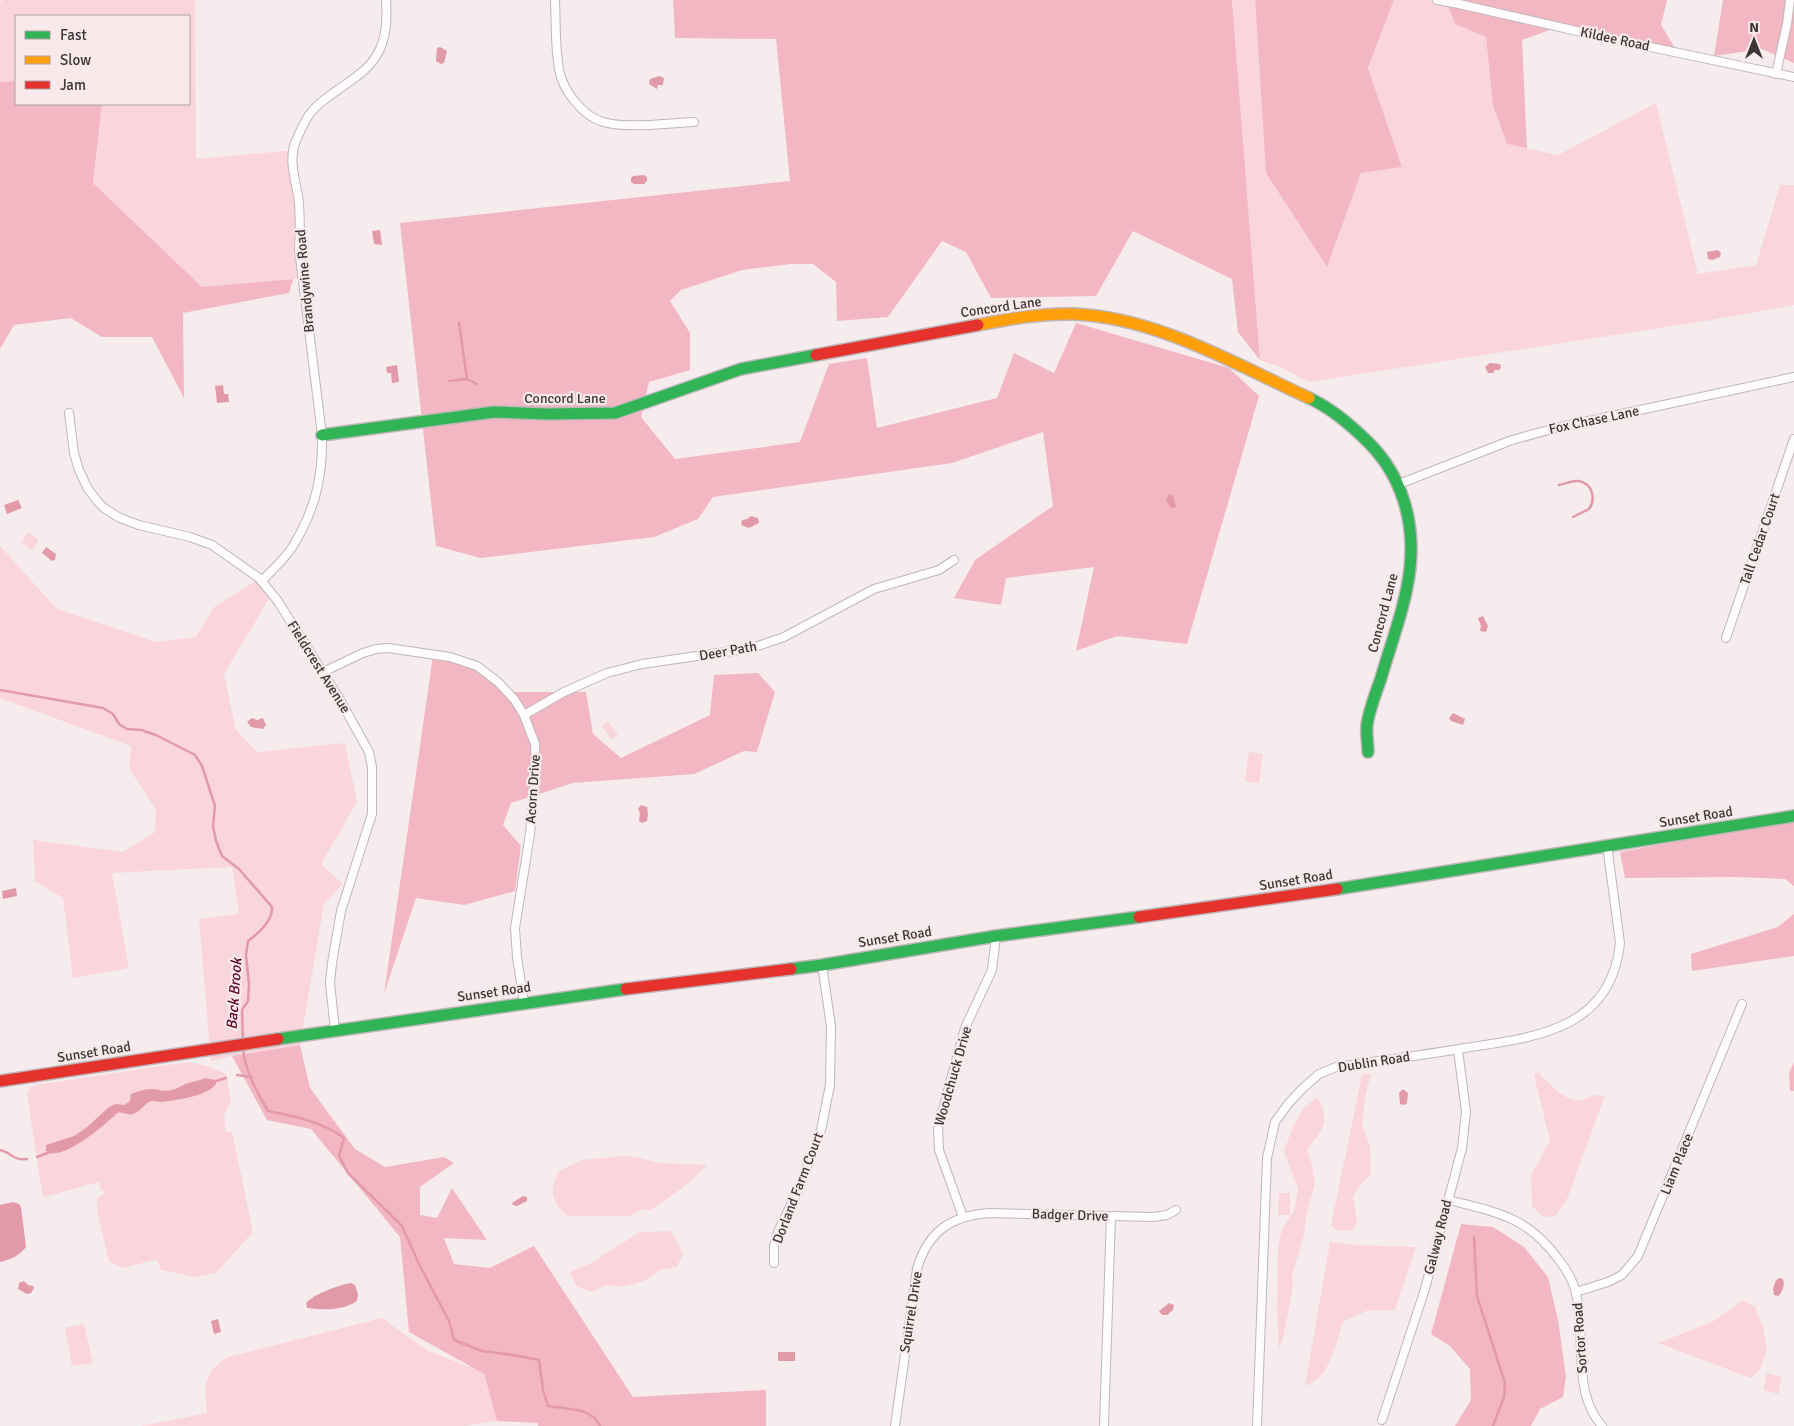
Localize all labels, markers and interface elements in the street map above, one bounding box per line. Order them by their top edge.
legend [15,15,190,105]
north arrow [1729,15,1779,65]
text: N [1749,19,1759,36]
street label: Kildee Road [1579,23,1651,55]
text: Fast [60,26,87,44]
text: Slow [60,51,91,69]
text: Jam [60,76,86,94]
street label: Brandywine Road [292,229,318,333]
street label: Concord Lane [959,293,1043,321]
street label: Concord Lane [524,390,606,407]
street label: Fox Chase Lane [1547,402,1641,438]
street label: Tall Cedar Court [1736,491,1784,587]
street label: Concord Lane [1364,571,1402,655]
street label: Fieldcrest Avenue [284,618,354,716]
street label: Deer Path [698,638,758,664]
street label: Acorn Drive [522,754,544,824]
street label: Sunset Road [1658,803,1734,831]
street label: Sunset Road [1258,866,1334,894]
street label: Sunset Road [857,923,933,951]
water label: Back Brook [223,956,246,1030]
street label: Sunset Road [456,978,532,1006]
street label: Woodchuck Drive [931,1024,975,1128]
street label: Sunset Road [56,1038,132,1066]
street label: Dublin Road [1337,1048,1411,1076]
street label: Dorland Farm Court [769,1130,827,1246]
street label: Liam Place [1657,1131,1697,1197]
street label: Galway Road [1420,1198,1456,1276]
street label: Badger Drive [1031,1205,1109,1225]
street label: Squirrel Drive [896,1270,926,1354]
street label: Sortor Road [1569,1302,1591,1374]

